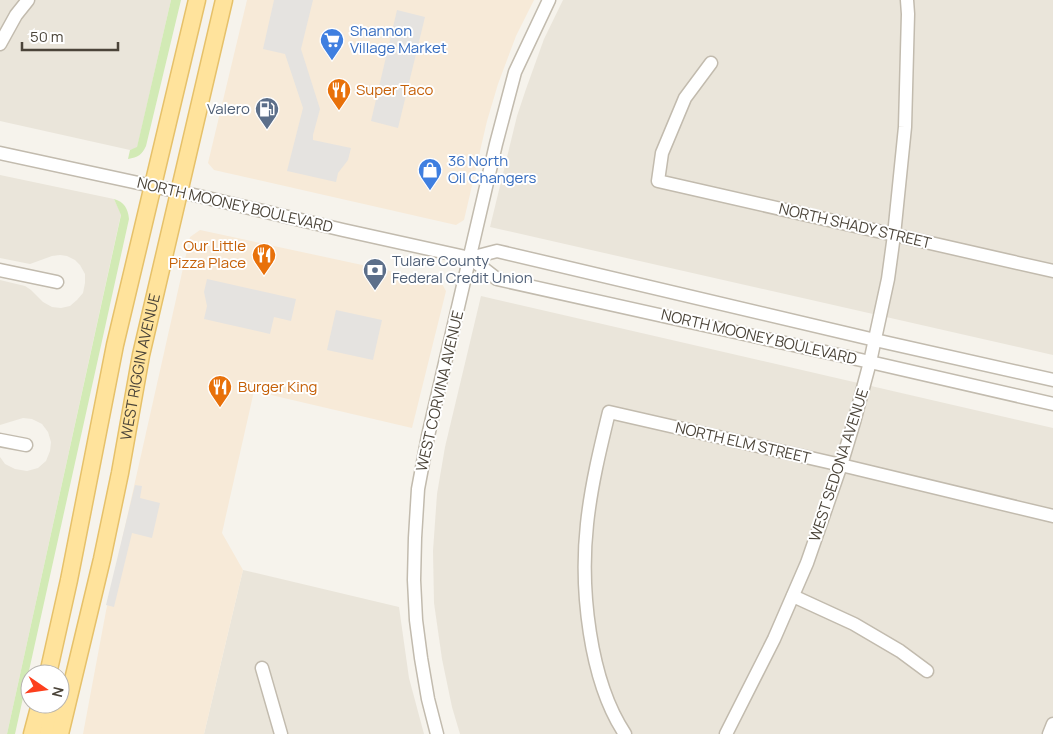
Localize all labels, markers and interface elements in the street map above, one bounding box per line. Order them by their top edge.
scale bar [22,20,119,52]
place label: Shannon Village Market [350,20,447,58]
text: 50 m [30,26,64,47]
supermarket icon: Shannon Village Market [319,27,345,61]
restaurant icon: Super Taco [326,77,352,111]
place label: Super Taco [356,79,434,100]
fuel station icon: Valero [254,96,280,130]
place label: Valero [207,98,250,119]
place label: 36 North Oil Changers [448,150,536,188]
shop icon: 36 North Oil Changers [417,157,443,191]
street label: NORTH MOONEY BOULEVARD [135,172,335,237]
street label: NORTH SHADY STREET [777,198,933,253]
place label: Our Little Pizza Place [169,235,246,273]
restaurant icon: Our Little Pizza Place [251,242,277,276]
place label: Tulare County Federal Credit Union [392,250,533,288]
bank icon: Tulare County Federal Credit Union [362,257,388,291]
street label: WEST RIGGIN AVENUE [115,291,165,442]
street label: NORTH MOONEY BOULEVARD [659,304,859,369]
street label: WEST CORVINA AVENUE [411,308,468,473]
restaurant icon: Burger King [207,374,233,408]
place label: Burger King [238,376,317,397]
street label: WEST SEDONA AVENUE [804,386,873,544]
street label: NORTH ELM STREET [673,417,813,468]
north arrow [20,664,70,714]
text: N [48,685,69,699]

